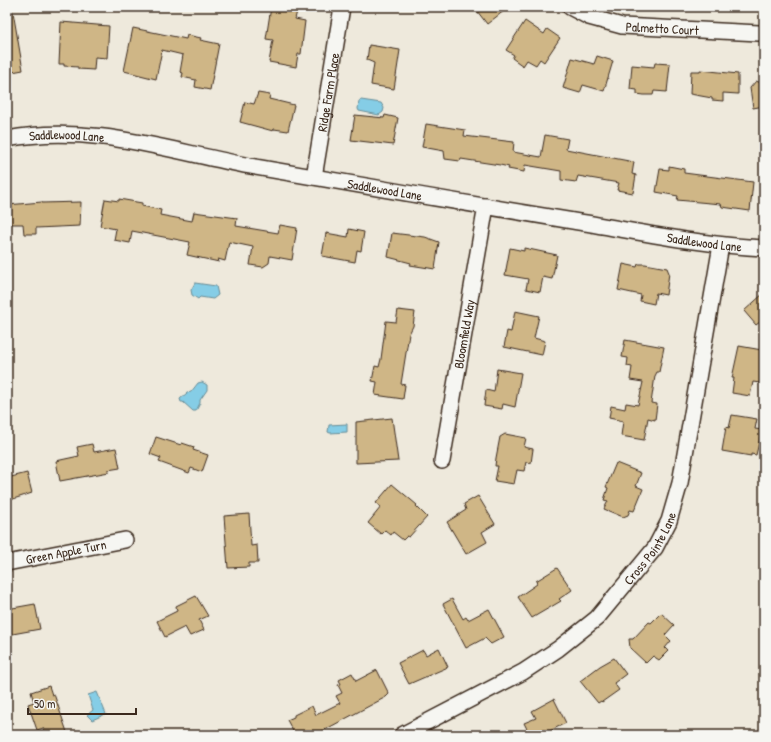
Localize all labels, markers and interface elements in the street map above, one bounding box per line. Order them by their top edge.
street label: Palmetto Court [625,17,700,39]
street label: Ridge Farm Place [313,51,343,133]
street label: Saddlewood Lane [28,125,105,146]
street label: Saddlewood Lane [346,174,423,205]
street label: Saddlewood Lane [666,228,743,256]
street label: Bloomfield Way [449,297,479,370]
street label: Cross Pointe Lane [619,510,680,589]
street label: Green Apple Turn [24,535,108,568]
scale bar [28,690,136,716]
text: 50 m [34,695,55,712]

